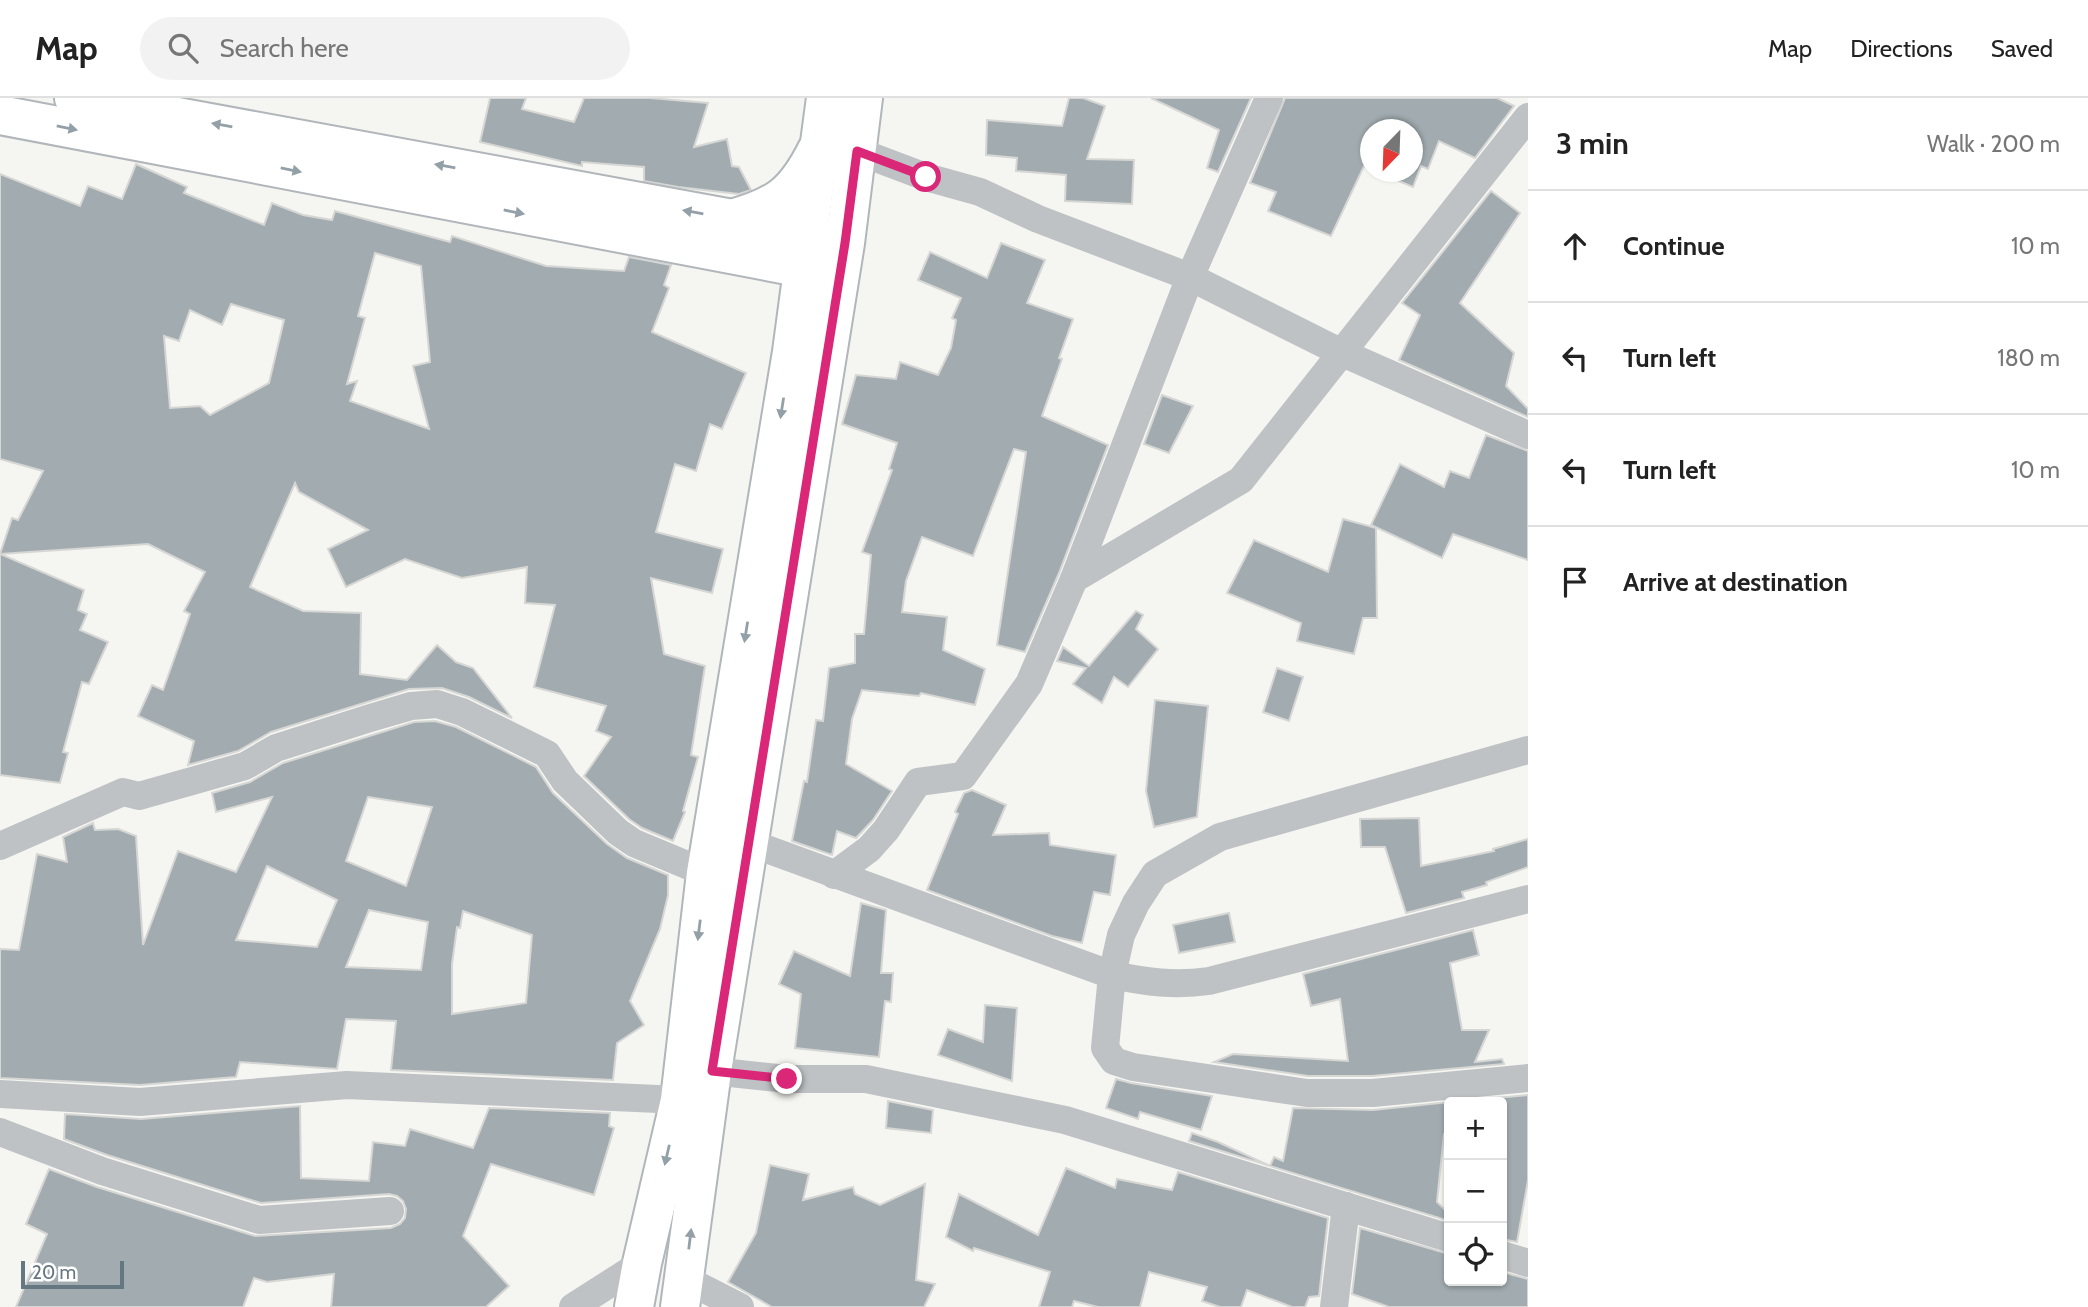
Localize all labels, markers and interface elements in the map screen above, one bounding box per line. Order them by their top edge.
search box [140,17,630,80]
text: Map [35,28,98,68]
icon: search [164,29,202,67]
text: Search here [220,32,349,64]
text: Map [1768,34,1812,63]
text: Directions [1850,34,1953,63]
text: Saved [1991,34,2053,63]
one-way arrow [211,119,233,130]
north arrow [1360,119,1423,182]
one-way arrow [56,122,78,133]
text: 3 min [1556,125,1629,162]
text: Walk · 200 m [1927,130,2060,158]
one-way arrow [434,161,456,172]
route start [910,161,941,192]
one-way arrow [280,164,302,175]
one-way arrow [682,206,704,217]
one-way arrow [503,207,525,218]
icon: ahead [1556,227,1594,265]
text: Continue [1623,230,1725,262]
text: 10 m [2011,232,2060,260]
icon: left [1556,339,1594,377]
text: Turn left [1623,342,1716,374]
text: 180 m [1997,344,2060,372]
one-way arrow [777,397,788,419]
icon: left [1556,451,1594,489]
text: Turn left [1623,454,1716,486]
text: 10 m [2011,456,2060,484]
icon: arrive [1556,563,1594,601]
text: Arrive at destination [1623,566,1848,598]
one-way arrow [740,621,751,643]
one-way arrow [694,919,705,941]
route end [771,1063,802,1094]
map controls [1444,1097,1507,1286]
button: + [1444,1097,1507,1160]
one-way arrow [662,1144,673,1166]
button: − [1444,1160,1507,1223]
button: locate [1444,1223,1507,1286]
one-way arrow [684,1228,695,1250]
scale bar [21,1258,124,1290]
text: 20 m [32,1261,76,1284]

